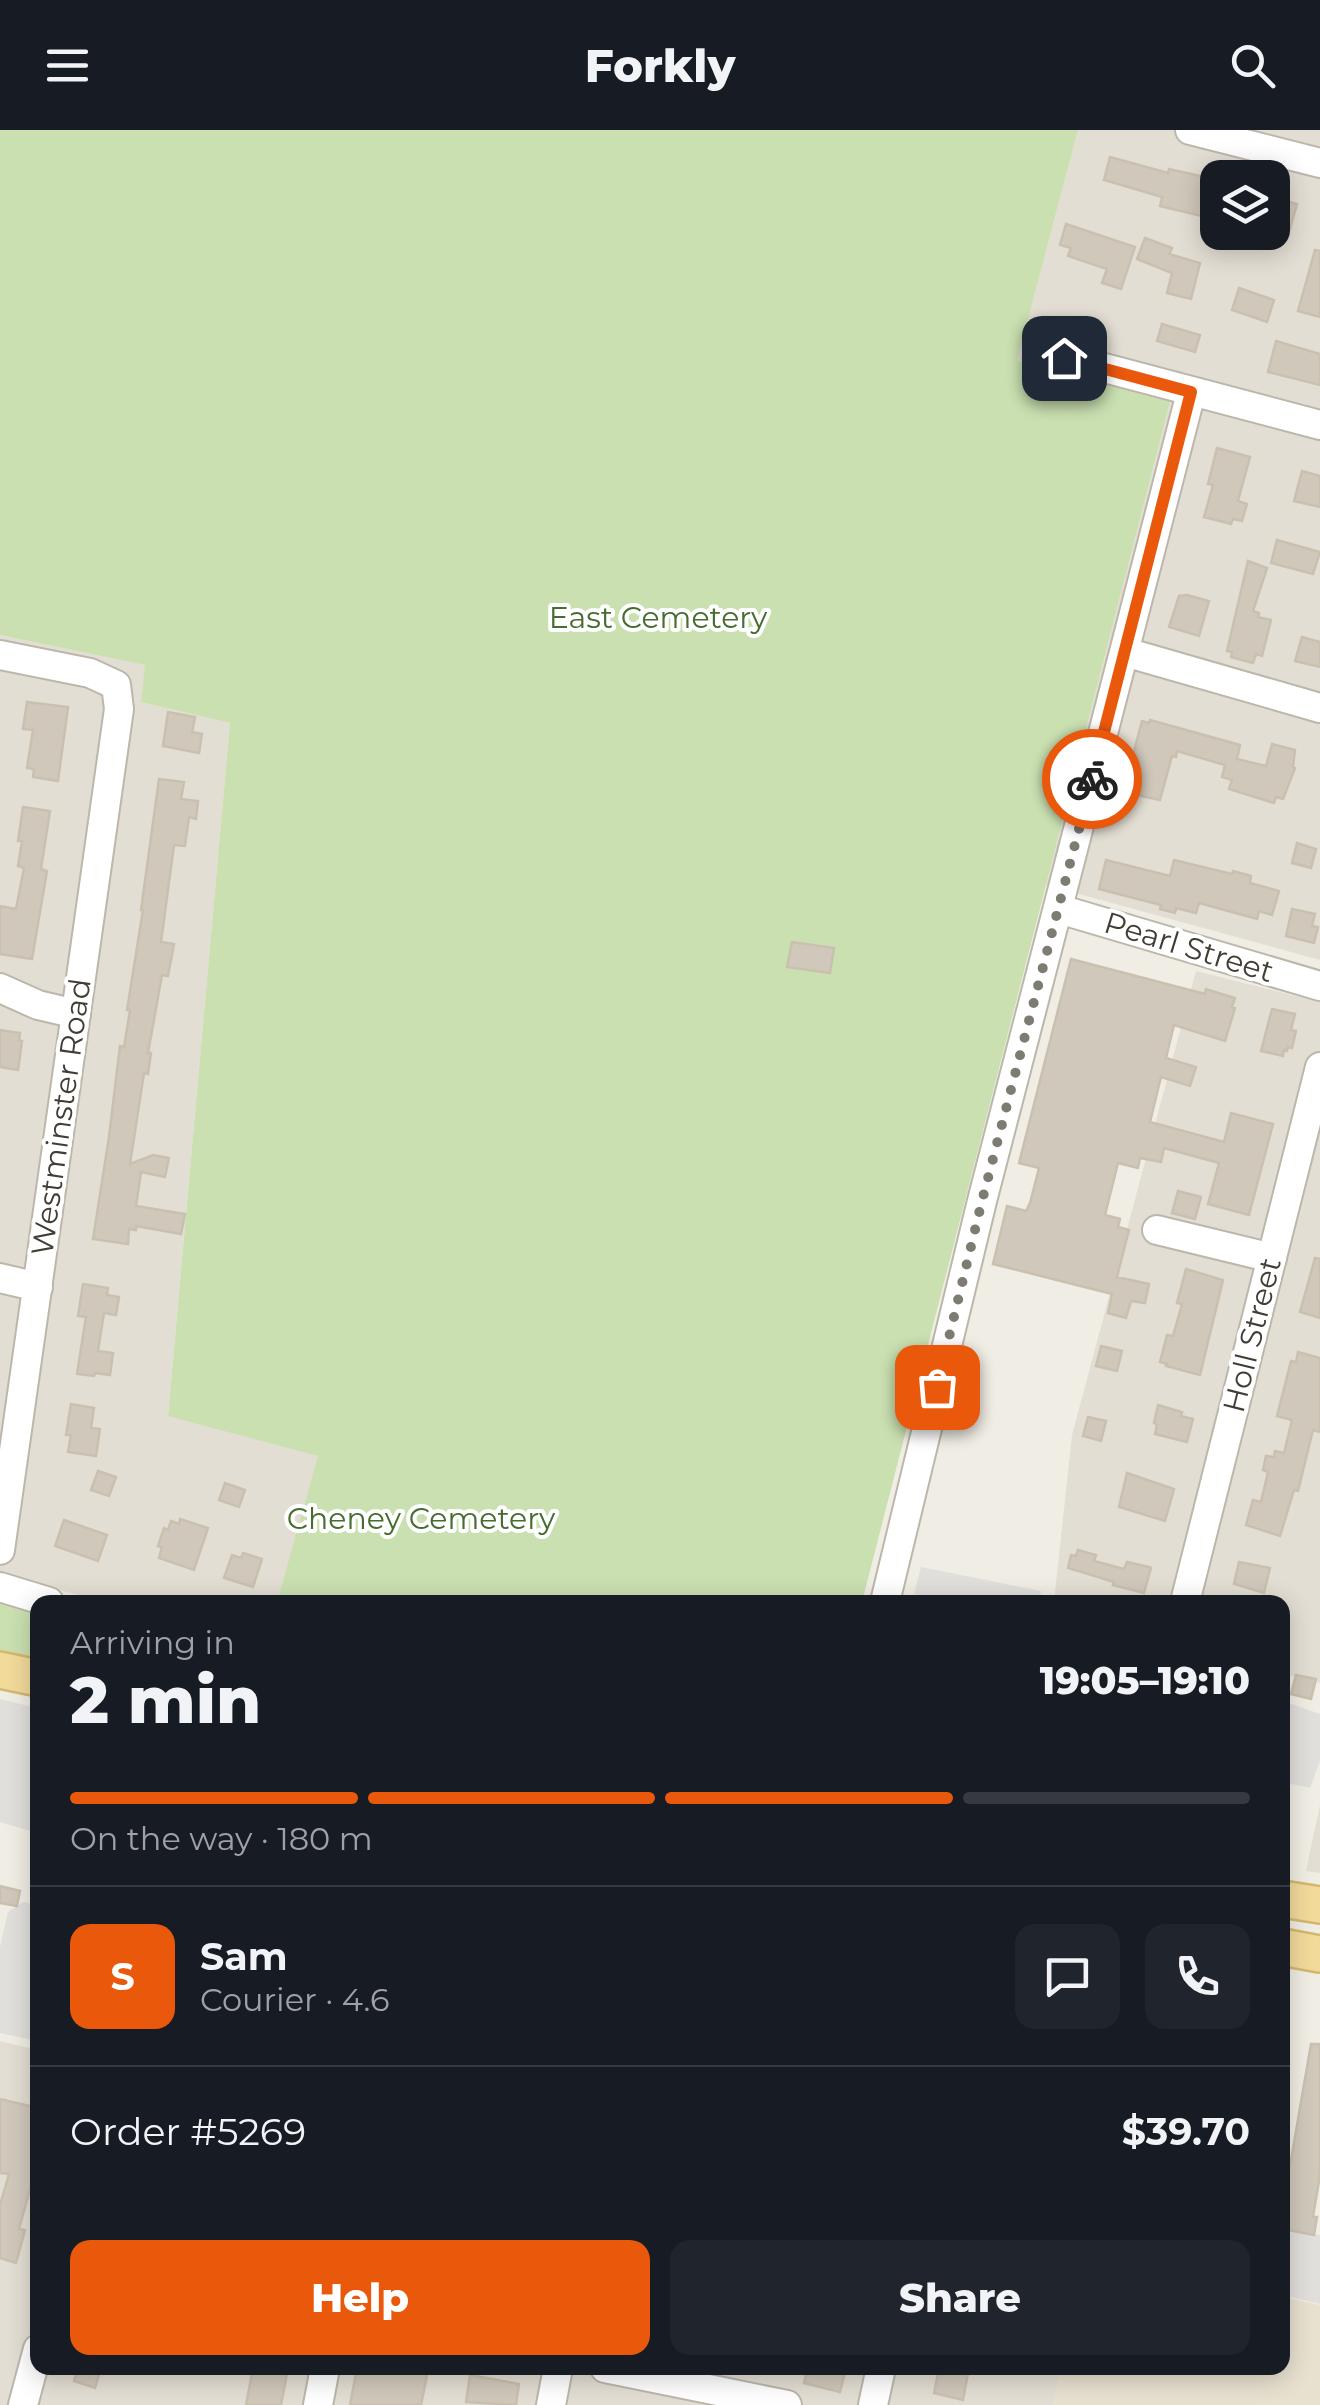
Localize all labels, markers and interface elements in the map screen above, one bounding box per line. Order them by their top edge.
icon: menu [40,38,95,93]
text: Forkly [585,38,735,93]
icon: search [1225,38,1280,93]
map controls [1200,160,1290,250]
button: layers [1200,160,1290,250]
pin [1022,316,1107,401]
icon: home [1037,331,1092,386]
park label: East Cemetery [549,599,768,636]
courier [1042,729,1142,829]
icon: bike [1065,752,1120,807]
street label: Pearl Street [1100,904,1278,990]
street label: Westminster Road [23,976,99,1258]
street label: Holl Street [1215,1254,1289,1416]
pin [895,1345,980,1430]
icon: bag [910,1360,965,1415]
park label: Cheney Cemetery [287,1500,556,1537]
text: Arriving in [70,1623,235,1662]
text: 19:05–19:10 [1040,1657,1250,1704]
text: 2 min [70,1660,261,1739]
text: On the way · 180 m [70,1819,373,1858]
button: chat [1015,1924,1120,2029]
button: phone [1145,1924,1250,2029]
text: Sam [200,1933,288,1980]
text: S [110,1953,135,2000]
text: Courier · 4.6 [200,1980,389,2019]
text: Order #5269 [70,2108,306,2155]
text: $39.70 [1122,2108,1250,2155]
button: Help [70,2240,650,2355]
button: Share [670,2240,1250,2355]

